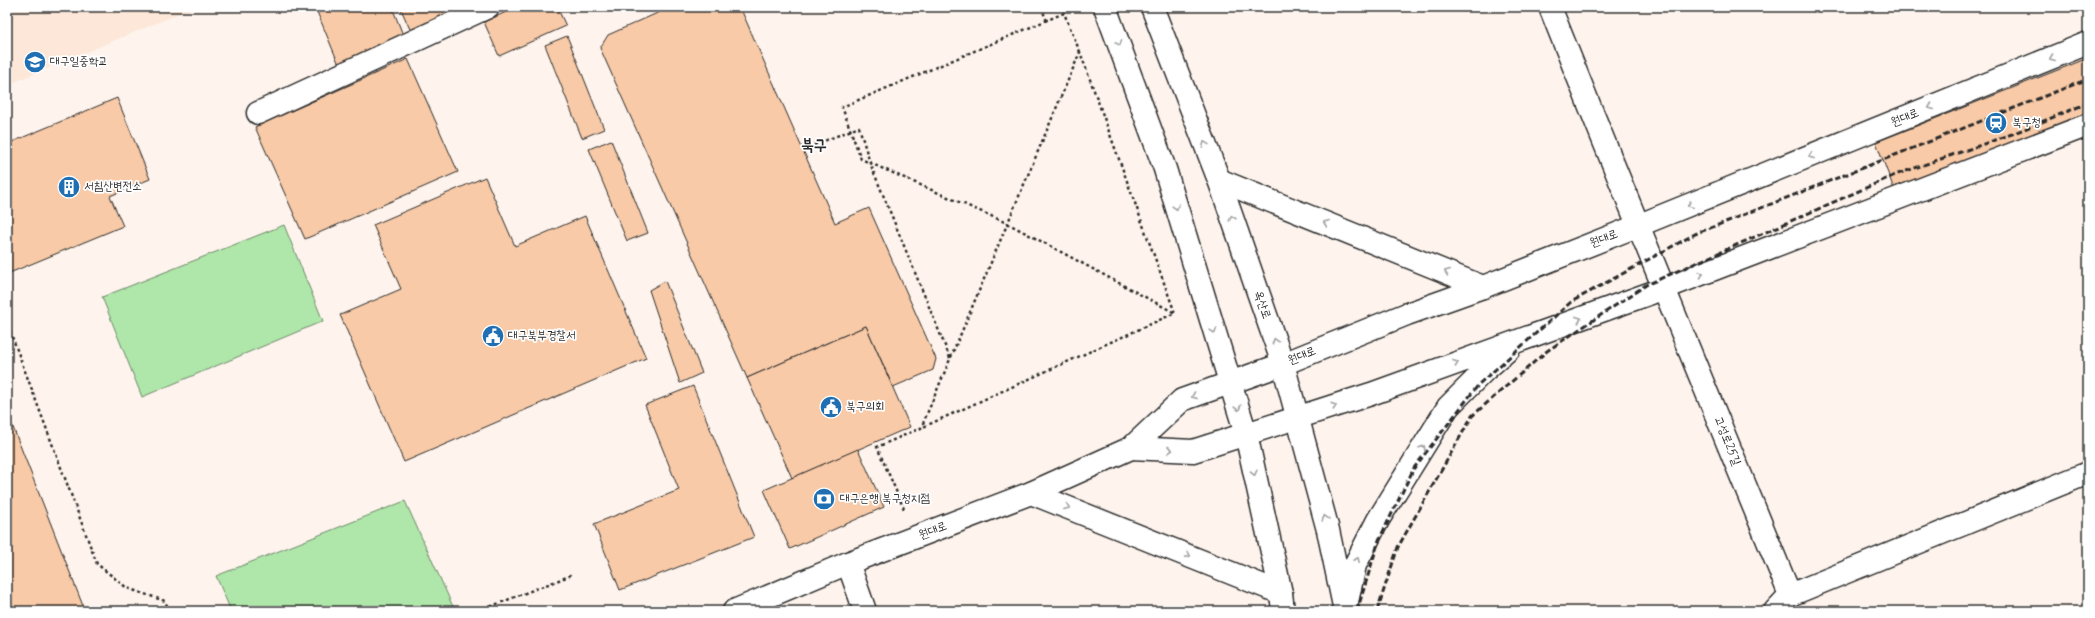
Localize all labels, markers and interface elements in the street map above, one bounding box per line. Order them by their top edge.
one-way arrow [1114,40,1122,47]
school or university icon: 대구일중학교 [22,49,48,75]
place label: 대구일중학교 [50,54,108,70]
one-way arrow [2048,54,2055,62]
one-way arrow [1928,102,1936,110]
street label: 원대로 [1889,105,1921,131]
station icon: 북구청 [1983,110,2009,136]
place label: 북구청 [2012,115,2041,131]
district label: 북구 [801,135,827,156]
one-way arrow [1201,140,1209,147]
one-way arrow [1807,151,1815,159]
building icon: 서침산변전소 [56,174,82,200]
place label: 서침산변전소 [84,179,142,195]
one-way arrow [1687,200,1694,208]
one-way arrow [1171,203,1180,210]
one-way arrow [1228,215,1237,222]
one-way arrow [1322,220,1329,228]
street label: 원대로 [1588,226,1620,252]
one-way arrow [1443,269,1451,277]
one-way arrow [1696,271,1704,279]
street label: 옥산로 [1250,289,1274,321]
one-way arrow [1575,315,1582,324]
public building icon: 대구북부경찰서 [480,323,506,349]
one-way arrow [1209,327,1218,334]
place label: 대구북부경찰서 [508,328,576,344]
one-way arrow [1271,337,1280,344]
street label: 원대로 [1286,343,1318,369]
one-way arrow [1453,359,1460,368]
one-way arrow [1190,391,1197,399]
public building icon: 북구의회 [818,394,844,420]
place label: 북구의회 [846,399,885,415]
one-way arrow [1330,403,1337,411]
one-way arrow [1233,404,1242,411]
street label: 고성로25길 [1710,414,1744,468]
one-way arrow [1418,445,1426,452]
one-way arrow [1167,446,1173,454]
one-way arrow [1250,469,1258,476]
bank icon: 대구은행 북구청지점 [811,486,837,512]
place label: 대구은행 북구청지점 [840,491,930,507]
one-way arrow [1064,503,1071,511]
one-way arrow [1321,515,1330,522]
street label: 원대로 [917,518,949,544]
one-way arrow [1185,551,1192,559]
one-way arrow [1352,556,1360,564]

